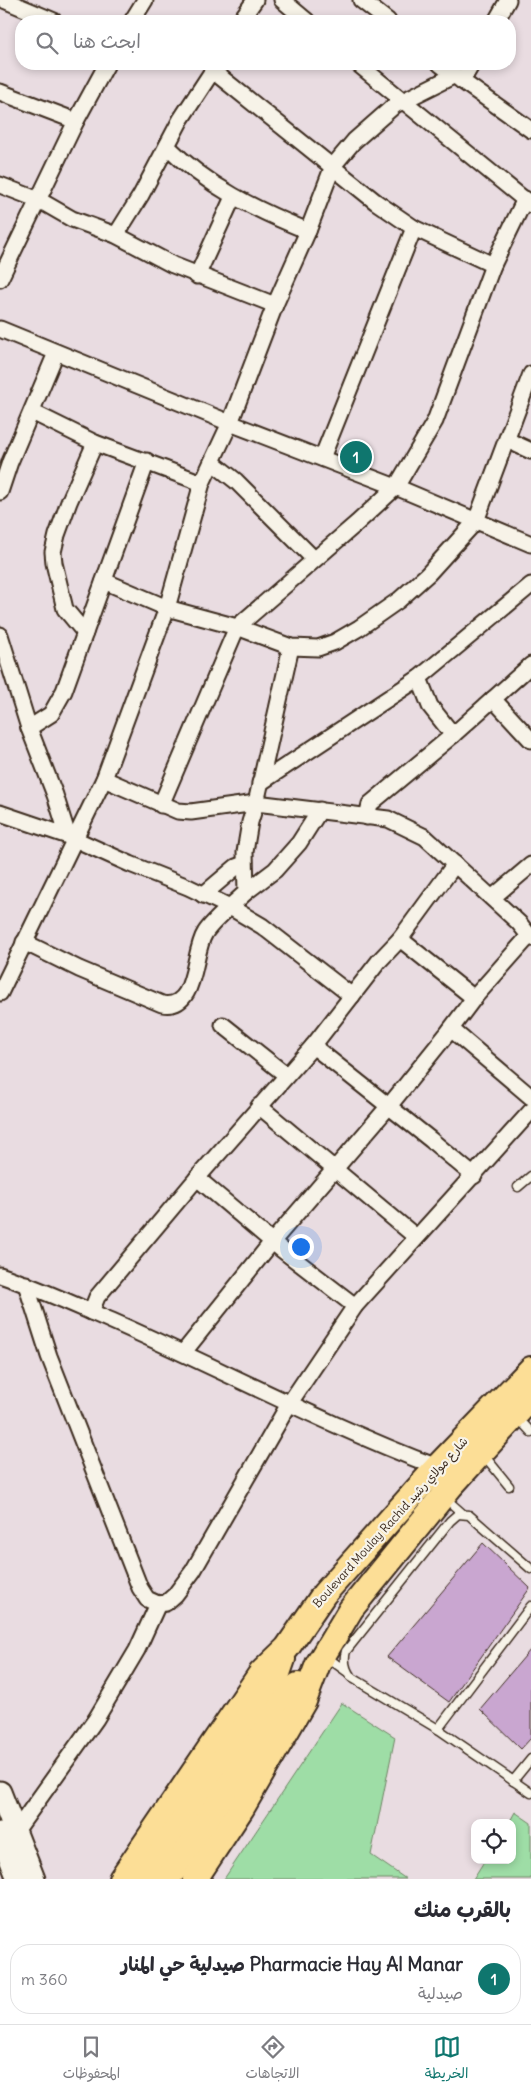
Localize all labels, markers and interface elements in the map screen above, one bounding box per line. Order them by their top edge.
search box [15,15,516,70]
icon: search [33,29,61,57]
text: ابحث هنا [73,29,141,53]
pin: 1 [340,438,372,476]
your location [288,1234,314,1260]
street label: Boulevard Moulay Rachid شارع مولاي رشيد [309,1434,472,1612]
map controls [471,1819,516,1864]
button: locate [471,1819,516,1864]
text: بالقرب منك [414,1896,511,1923]
text: Pharmacie Hay Al Manar صيدلية حي المنار [121,1952,463,1976]
text: 360 m [21,1969,68,1989]
text: 1 [491,1969,497,1989]
text: صيدلية [418,1983,463,2003]
tab: المحفوظات [63,2033,120,2086]
tab: الاتجاهات [245,2033,300,2086]
tab: الخريطة [425,2033,468,2086]

